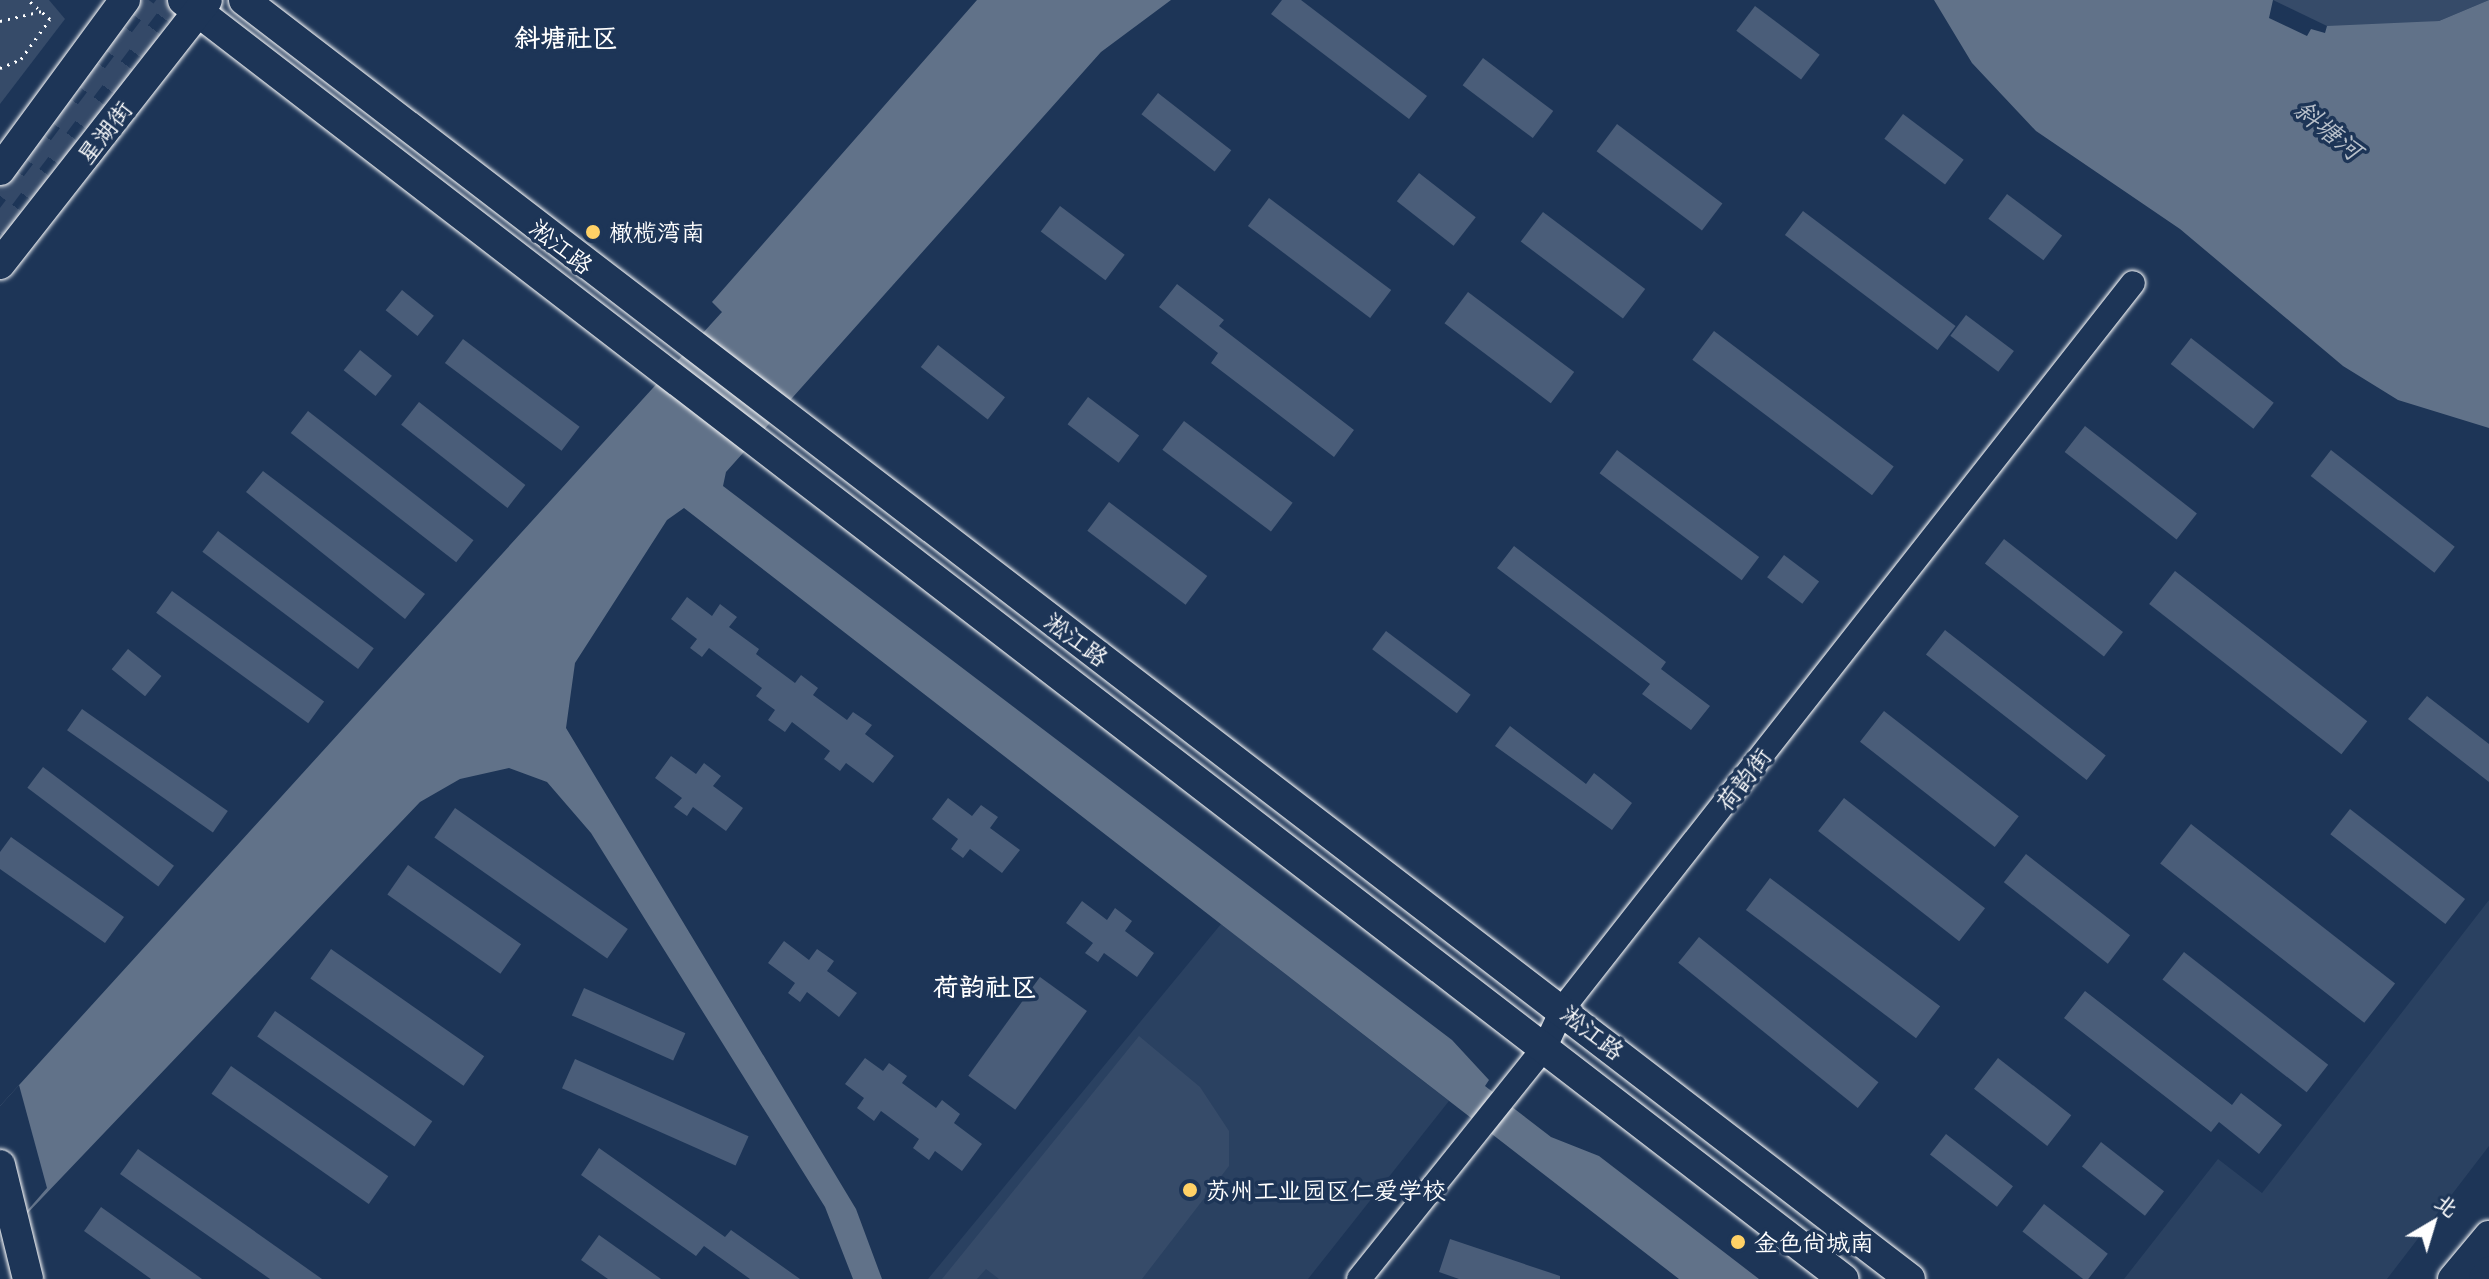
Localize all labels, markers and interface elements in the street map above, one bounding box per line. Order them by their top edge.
district label: 斜塘社区 [514,21,618,53]
water label: 斜塘河 [2289,92,2369,166]
street label: 星湖街 [70,95,138,169]
street label: 淞江路 [525,212,599,280]
place label: 橄榄湾南 [609,218,705,246]
marker: 橄榄湾南 [584,223,602,241]
street label: 淞江路 [1040,606,1114,672]
street label: 荷韵街 [1709,742,1777,816]
district label: 荷韵社区 [933,970,1037,1002]
street label: 淞江路 [1556,998,1630,1066]
place label: 苏州工业园区仁爱学校 [1206,1176,1446,1204]
marker: 苏州工业园区仁爱学校 [1181,1181,1199,1199]
north arrow [2393,1183,2473,1263]
text: 北 [2429,1184,2467,1223]
place label: 金色尚城南 [1754,1228,1874,1256]
marker: 金色尚城南 [1729,1233,1747,1251]

